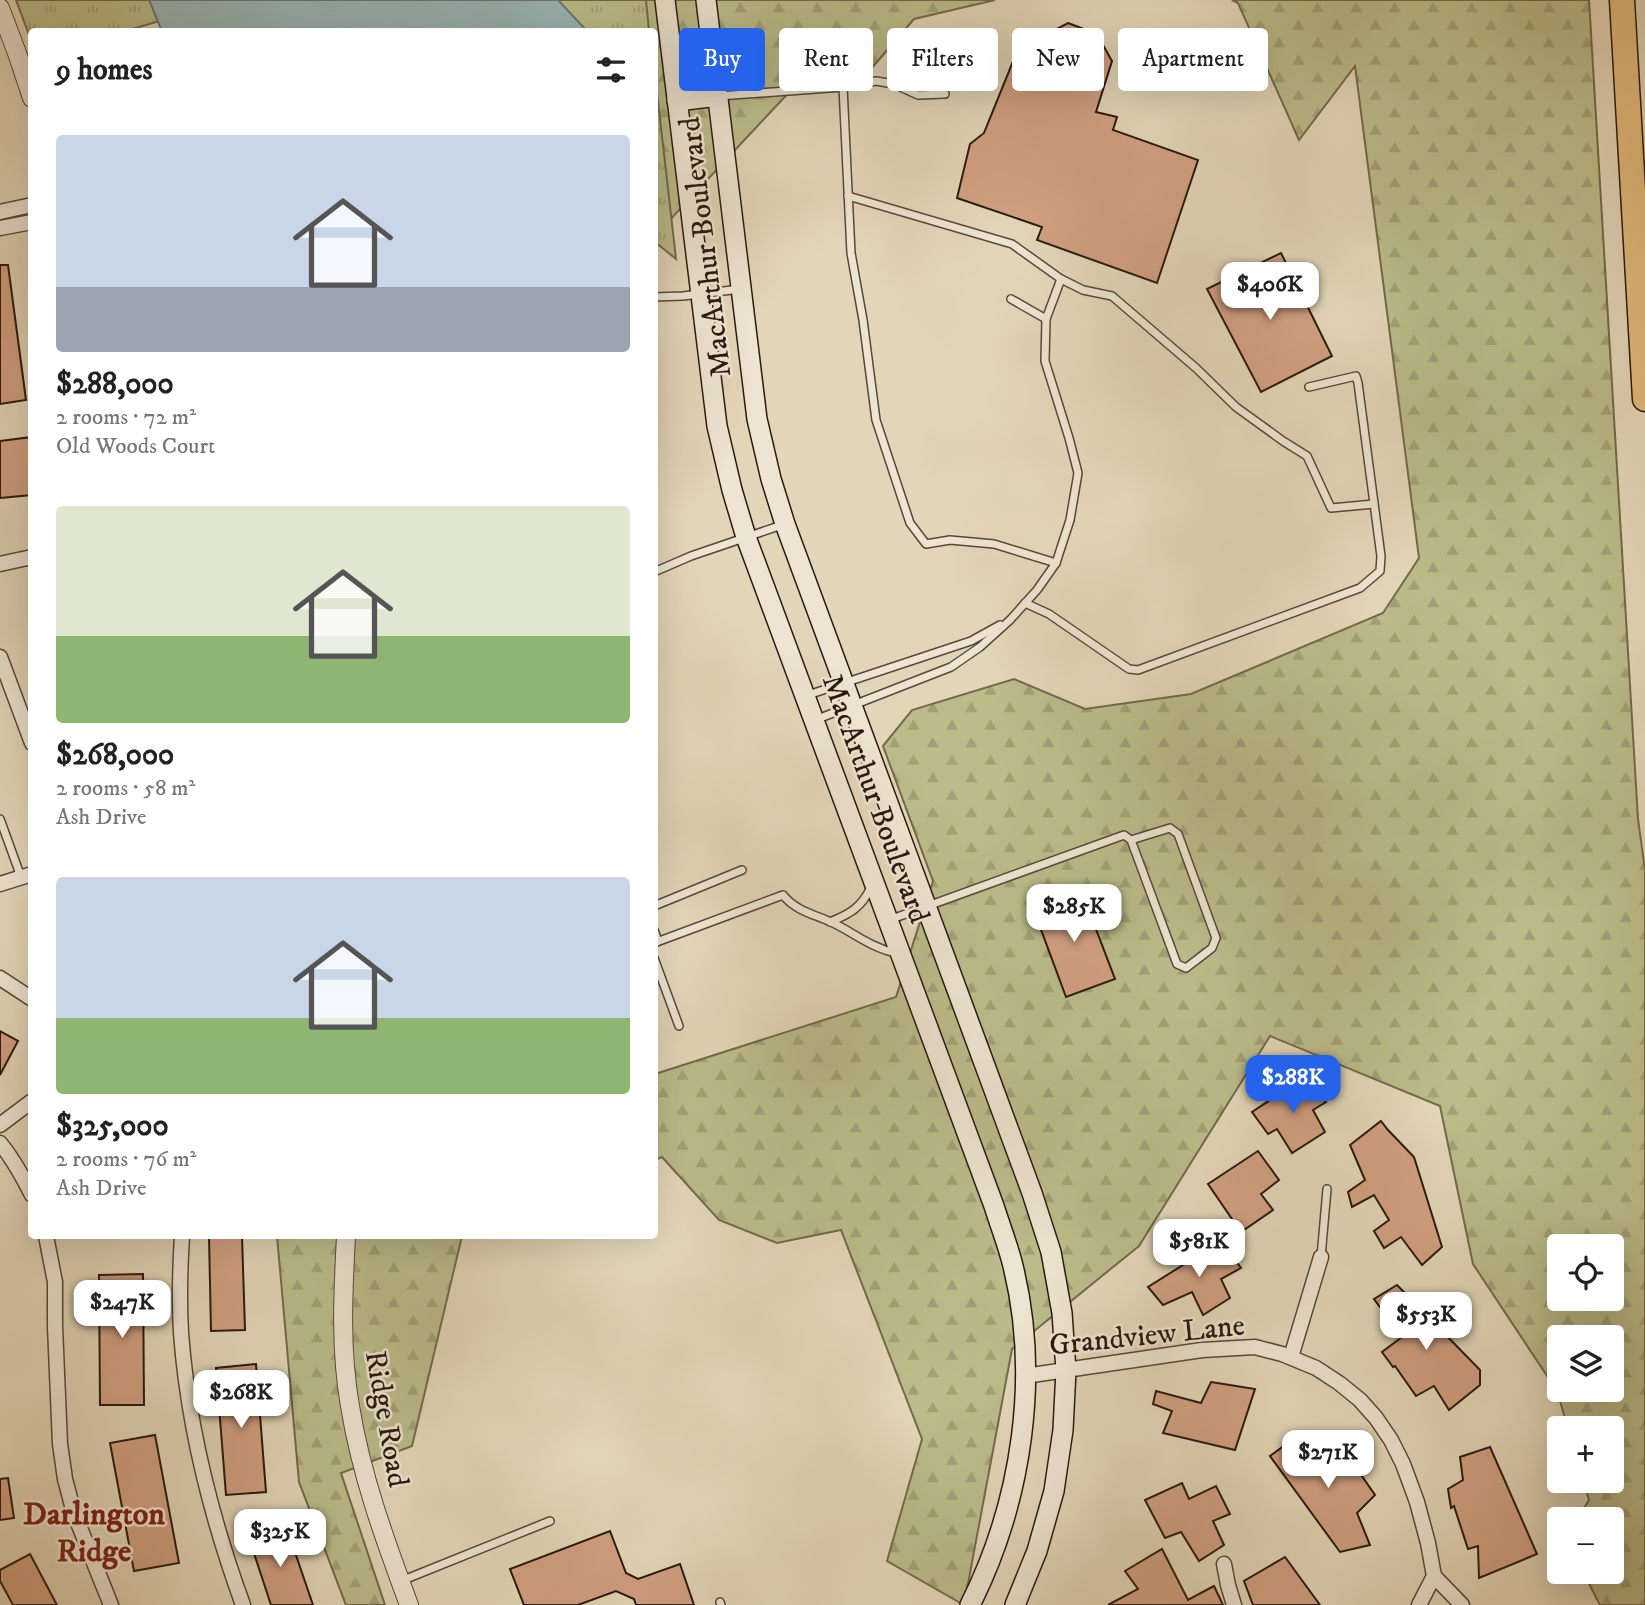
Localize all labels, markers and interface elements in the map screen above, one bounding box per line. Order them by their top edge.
chip: Buy [679,28,765,91]
chip: Rent [779,28,873,91]
chip: Filters [887,28,998,91]
chip: New [1012,28,1104,91]
chip: Apartment [1118,28,1268,91]
icon: filters [592,51,630,89]
text: 9 homes [56,52,153,89]
street label: MacArthur Boulevard [672,115,740,379]
icon: home [280,180,406,306]
pin: $406K [1221,262,1319,322]
text: $406K [1237,270,1303,299]
text: $288,000 [56,366,174,403]
text: 2 rooms · 72 m² [56,403,196,432]
text: Old Woods Court [56,432,215,461]
icon: home [280,551,406,677]
street label: MacArthur Boulevard [813,670,937,928]
text: $268,000 [56,737,174,774]
text: 2 rooms · 58 m² [56,774,195,803]
text: Ash Drive [56,803,147,832]
pin: $285K [1025,884,1123,944]
text: $285K [1043,892,1105,921]
icon: home [280,922,406,1048]
pin: $288K [1244,1056,1342,1115]
text: $288K [1261,1063,1325,1092]
text: $325,000 [56,1108,169,1145]
text: 2 rooms · 76 m² [56,1145,196,1174]
text: Ash Drive [56,1174,147,1203]
pin: $581K [1150,1220,1248,1279]
text: $581K [1169,1227,1229,1256]
map controls [1547,1234,1624,1584]
button: locate [1547,1234,1624,1311]
pin: $247K [73,1280,171,1340]
text: $247K [90,1288,154,1317]
pin: $553K [1377,1292,1475,1352]
text: $553K [1396,1300,1456,1329]
street label: Grandview Lane [1047,1307,1247,1365]
button: layers [1547,1325,1624,1402]
street label: Ridge Road [356,1348,416,1490]
pin: $268K [192,1370,290,1430]
text: $268K [209,1378,273,1407]
button: + [1547,1416,1624,1493]
pin: $271K [1279,1430,1377,1490]
text: $271K [1298,1438,1358,1467]
district label: Darlington Ridge [23,1495,165,1572]
button: − [1547,1507,1624,1584]
pin: $325K [231,1510,329,1569]
text: $325K [250,1517,310,1546]

